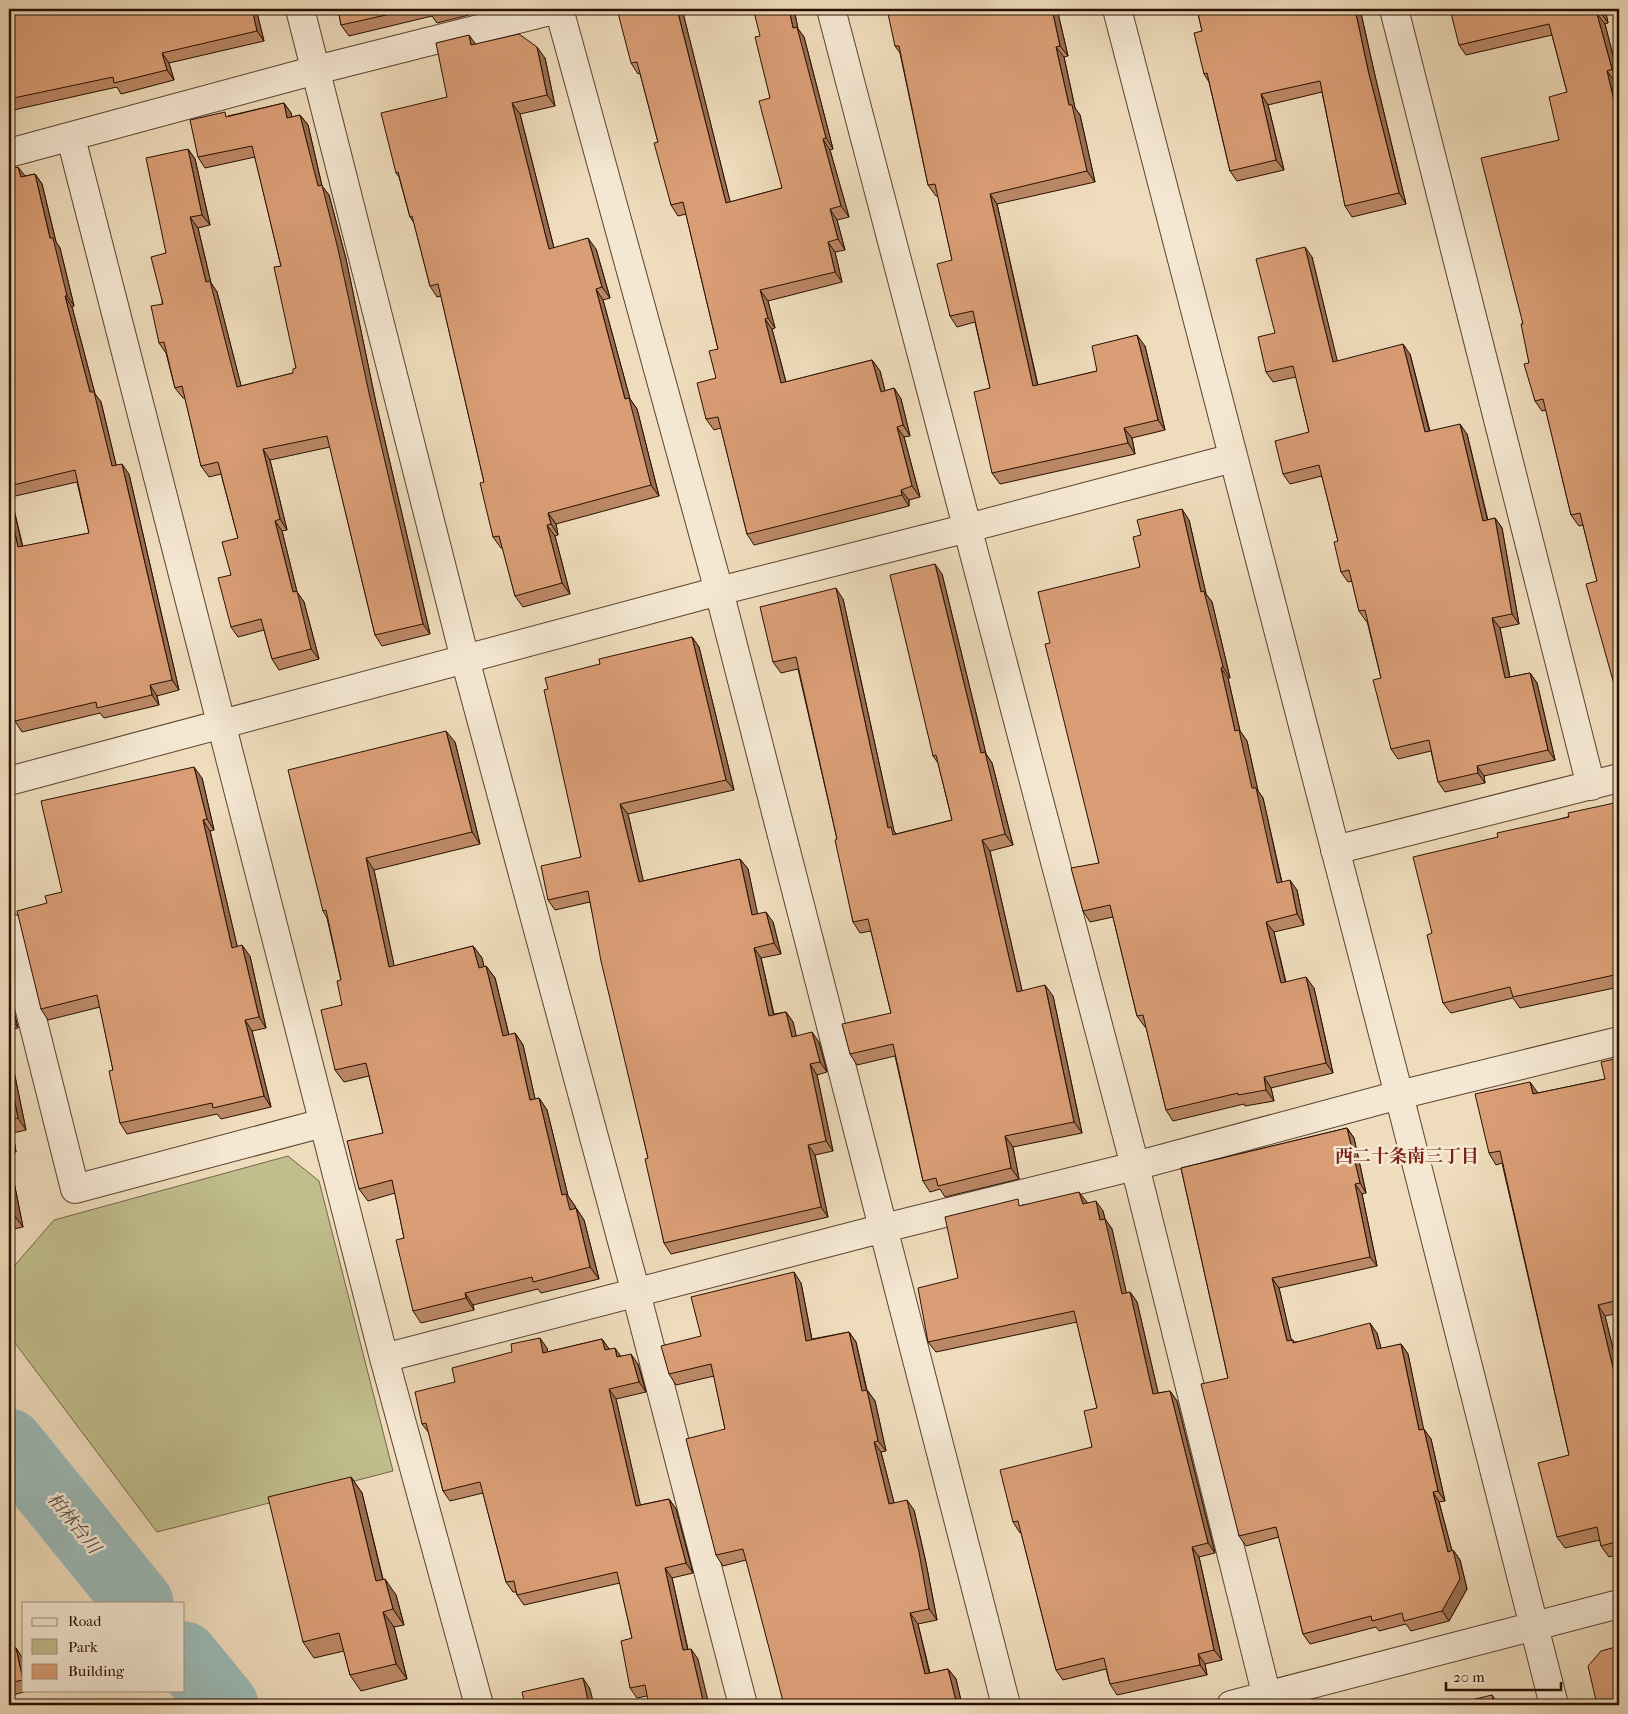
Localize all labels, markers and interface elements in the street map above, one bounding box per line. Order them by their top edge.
district label: 西二十条南三丁目 [1335,1146,1479,1167]
water label: 柏林台川 [43,1489,106,1559]
legend [22,1602,185,1692]
text: Road [68,1612,102,1630]
text: Park [68,1638,98,1656]
scale bar [1446,1659,1560,1691]
text: Building [68,1662,125,1680]
text: 20 m [1453,1668,1485,1686]

